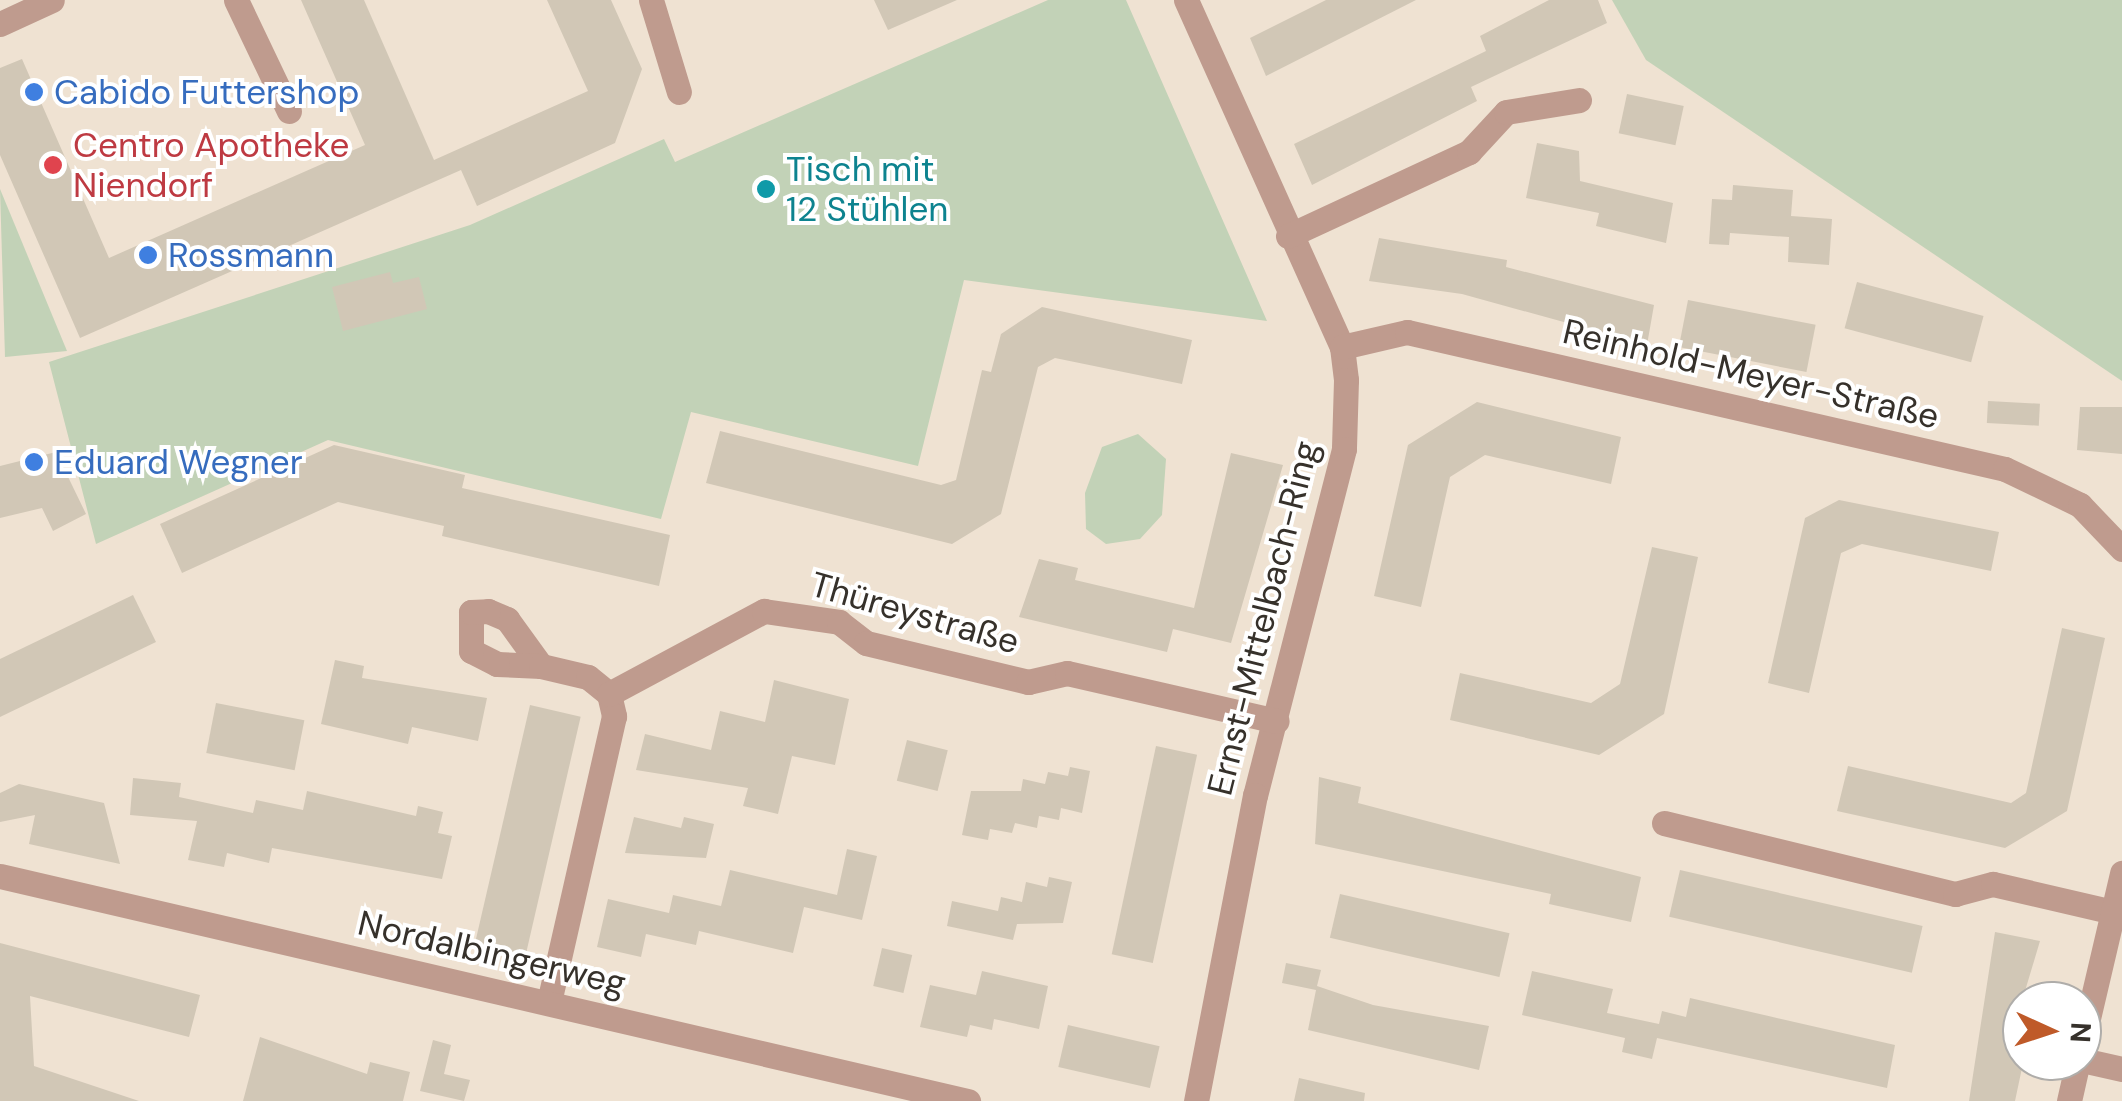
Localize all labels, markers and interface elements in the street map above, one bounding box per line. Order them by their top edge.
place label: Cabido Futtershop [54,71,359,113]
marker: Cabido Futtershop [23,81,45,103]
place label: Centro Apotheke Niendorf [73,124,349,206]
place label: Tisch mit 12 Stühlen [786,148,948,230]
marker: Centro Apotheke Niendorf [42,154,64,176]
marker: Tisch mit 12 Stühlen [755,178,777,200]
place label: Rossmann [168,234,334,276]
marker: Rossmann [137,244,159,266]
street label: Reinhold-Meyer-Straße [1559,310,1943,438]
street label: Ernst-Mittelbach-Ring [1199,437,1327,799]
place label: Eduard Wegner [54,441,303,483]
marker: Eduard Wegner [23,451,45,473]
street label: Thüreystraße [806,563,1024,663]
street label: Nordalbingerweg [354,902,630,1004]
north arrow [2002,981,2102,1081]
text: N [2061,1021,2099,1044]

